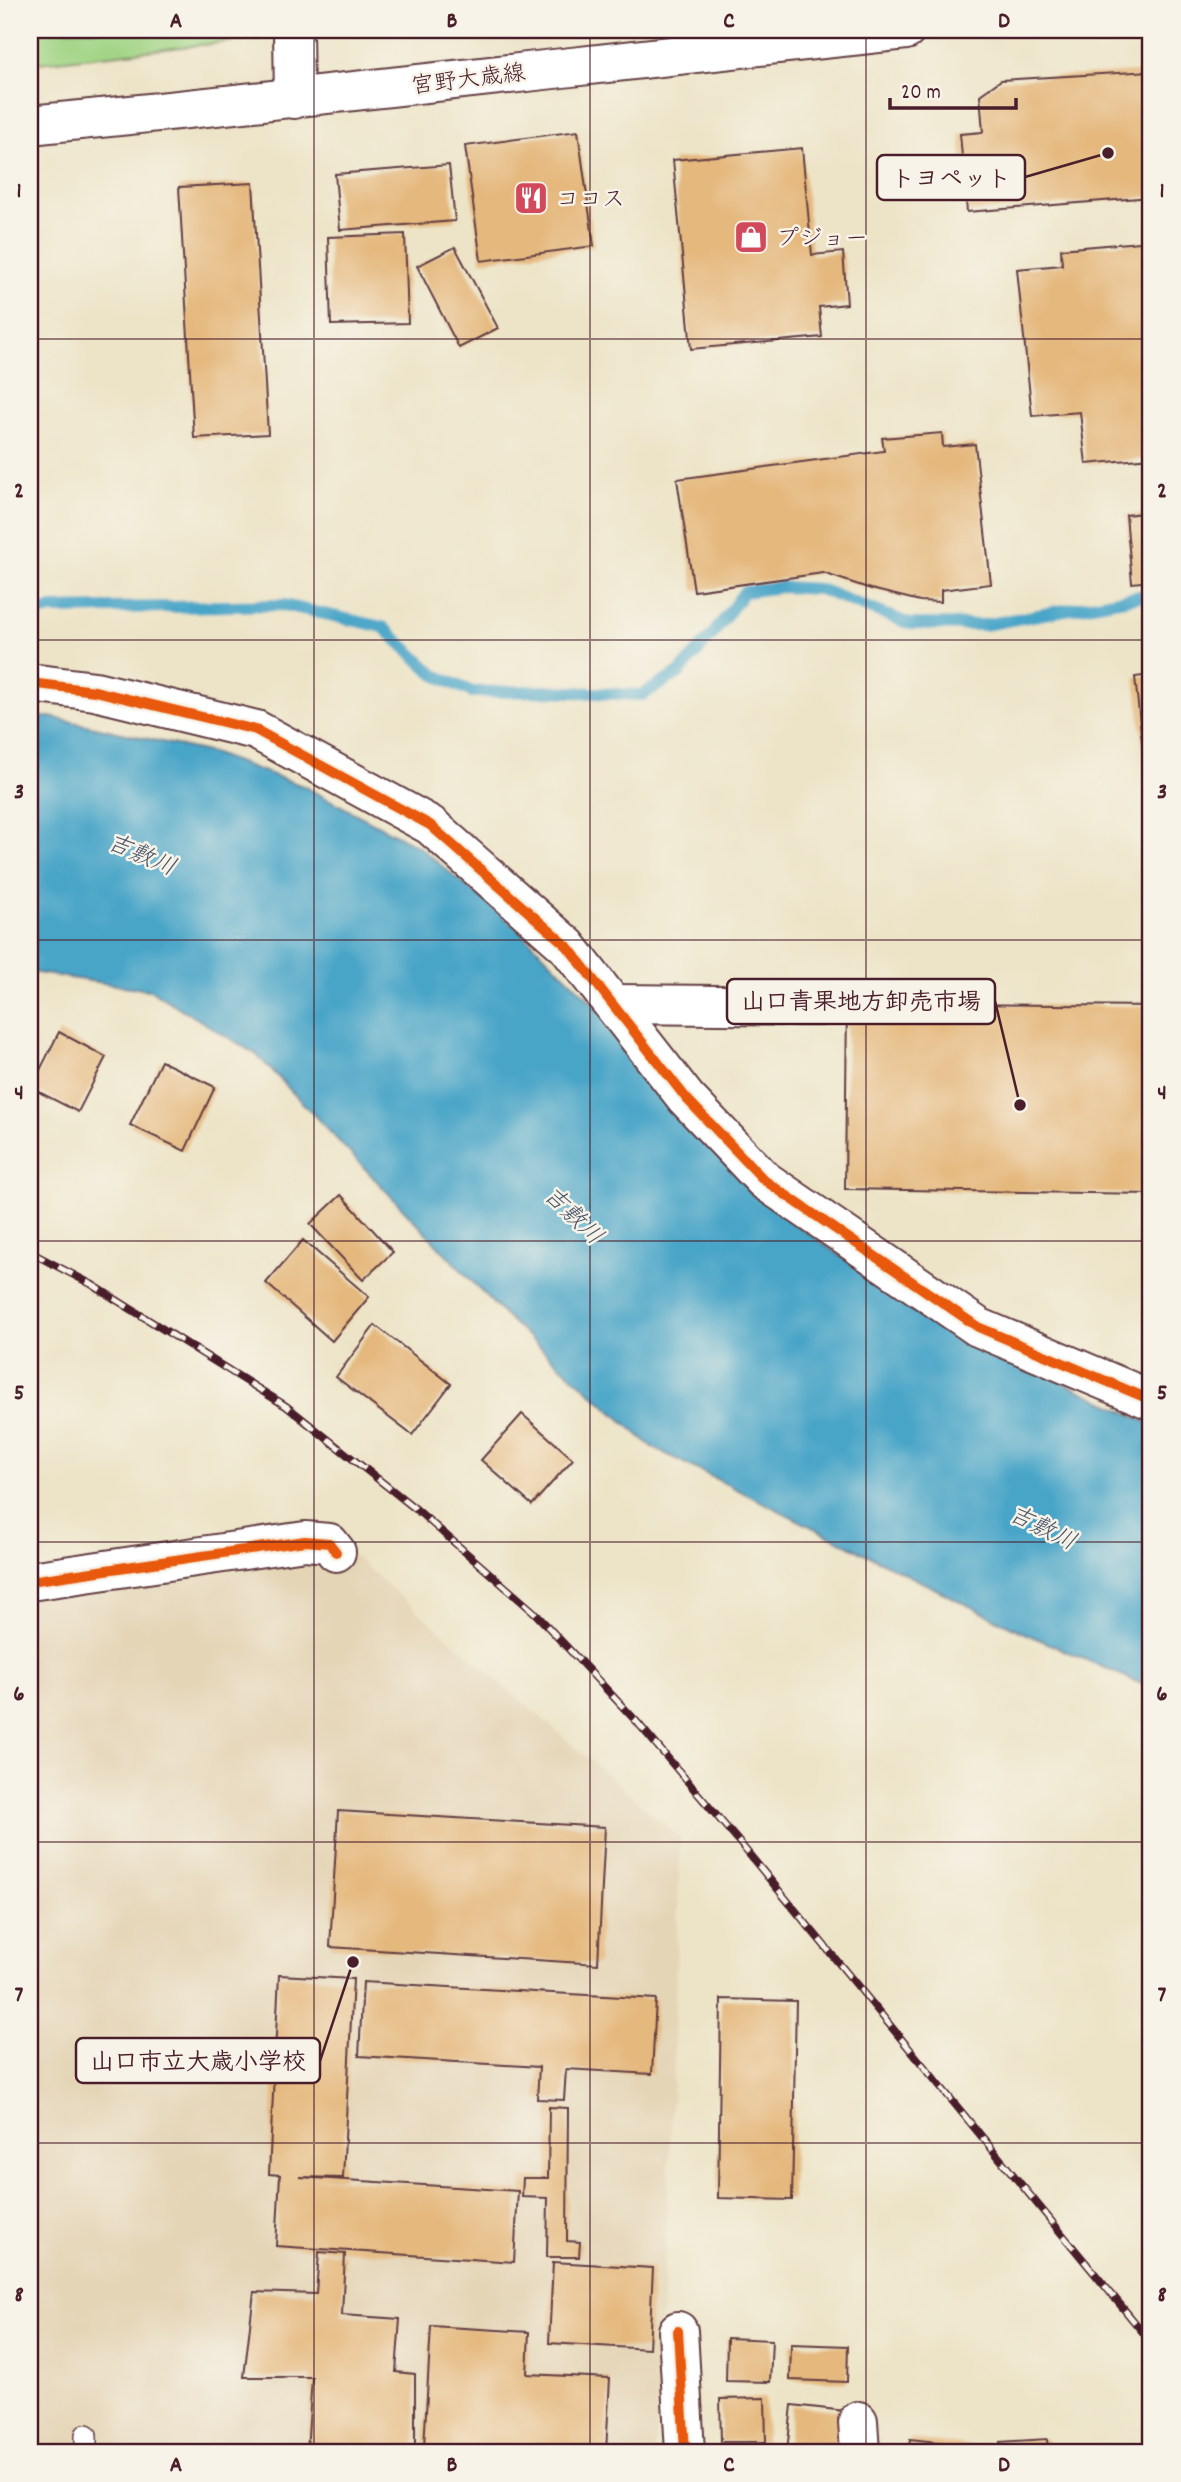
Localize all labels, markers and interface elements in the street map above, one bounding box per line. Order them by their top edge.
text: A [170,6,182,39]
text: B [447,6,458,39]
text: C [723,6,735,39]
text: D [998,6,1010,39]
street label: 宮野大歳線 [409,58,528,105]
scale bar [890,66,1016,110]
text: 20 m [901,79,941,109]
callout: トヨペット [877,155,1025,200]
text: トヨペット [891,164,1011,198]
text: 1 [16,176,22,209]
text: 1 [1159,176,1165,209]
restaurant icon: ココス [512,179,550,217]
place label: ココス [556,185,625,218]
shop icon: プジョー [732,218,770,256]
place label: プジョー [776,224,868,257]
text: 2 [14,476,24,509]
text: 2 [1157,476,1167,509]
text: 3 [14,777,24,810]
text: 3 [1157,777,1167,810]
water label: 吉敷川 [101,827,181,886]
callout: 山口青果地方卸売市場 [727,979,995,1024]
text: 山口青果地方卸売市場 [741,987,981,1021]
text: 4 [14,1078,24,1111]
text: 4 [1157,1078,1167,1111]
water label: 吉敷川 [534,1180,610,1254]
text: 5 [14,1378,24,1411]
text: 5 [1157,1378,1167,1411]
water label: 吉敷川 [1002,1499,1081,1561]
text: 6 [13,1679,25,1712]
text: 6 [1156,1679,1168,1712]
text: 7 [15,1980,24,2013]
text: 7 [1158,1980,1167,2013]
callout: 山口市立大歳小学校 [76,2038,320,2083]
text: 山口市立大歳小学校 [90,2047,306,2081]
text: 8 [14,2280,24,2313]
text: 8 [1157,2280,1167,2313]
text: A [170,2450,182,2482]
text: B [447,2450,458,2482]
text: C [723,2450,735,2482]
text: D [998,2450,1010,2482]

